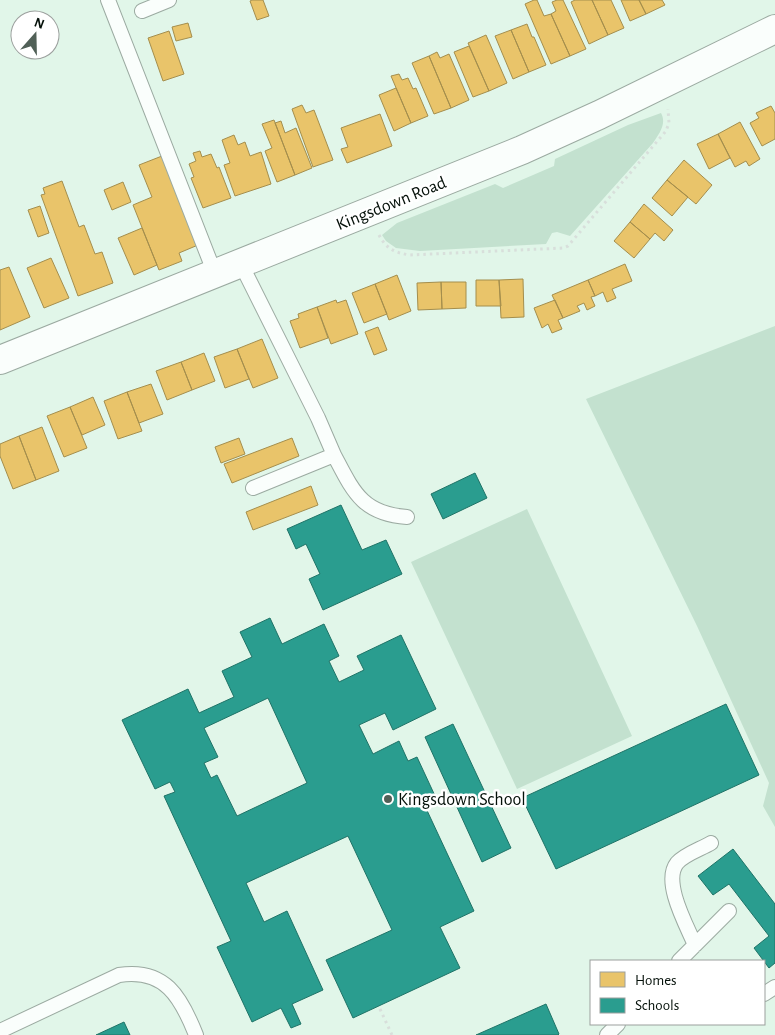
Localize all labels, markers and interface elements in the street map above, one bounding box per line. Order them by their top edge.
north arrow [10,10,60,60]
text: N [32,15,46,32]
street label: Kingsdown Road [334,174,449,234]
place label: Kingsdown School [398,791,526,809]
marker: Kingsdown School [382,793,394,805]
legend [590,960,765,1025]
text: Homes [635,973,677,988]
text: Schools [635,998,679,1013]

